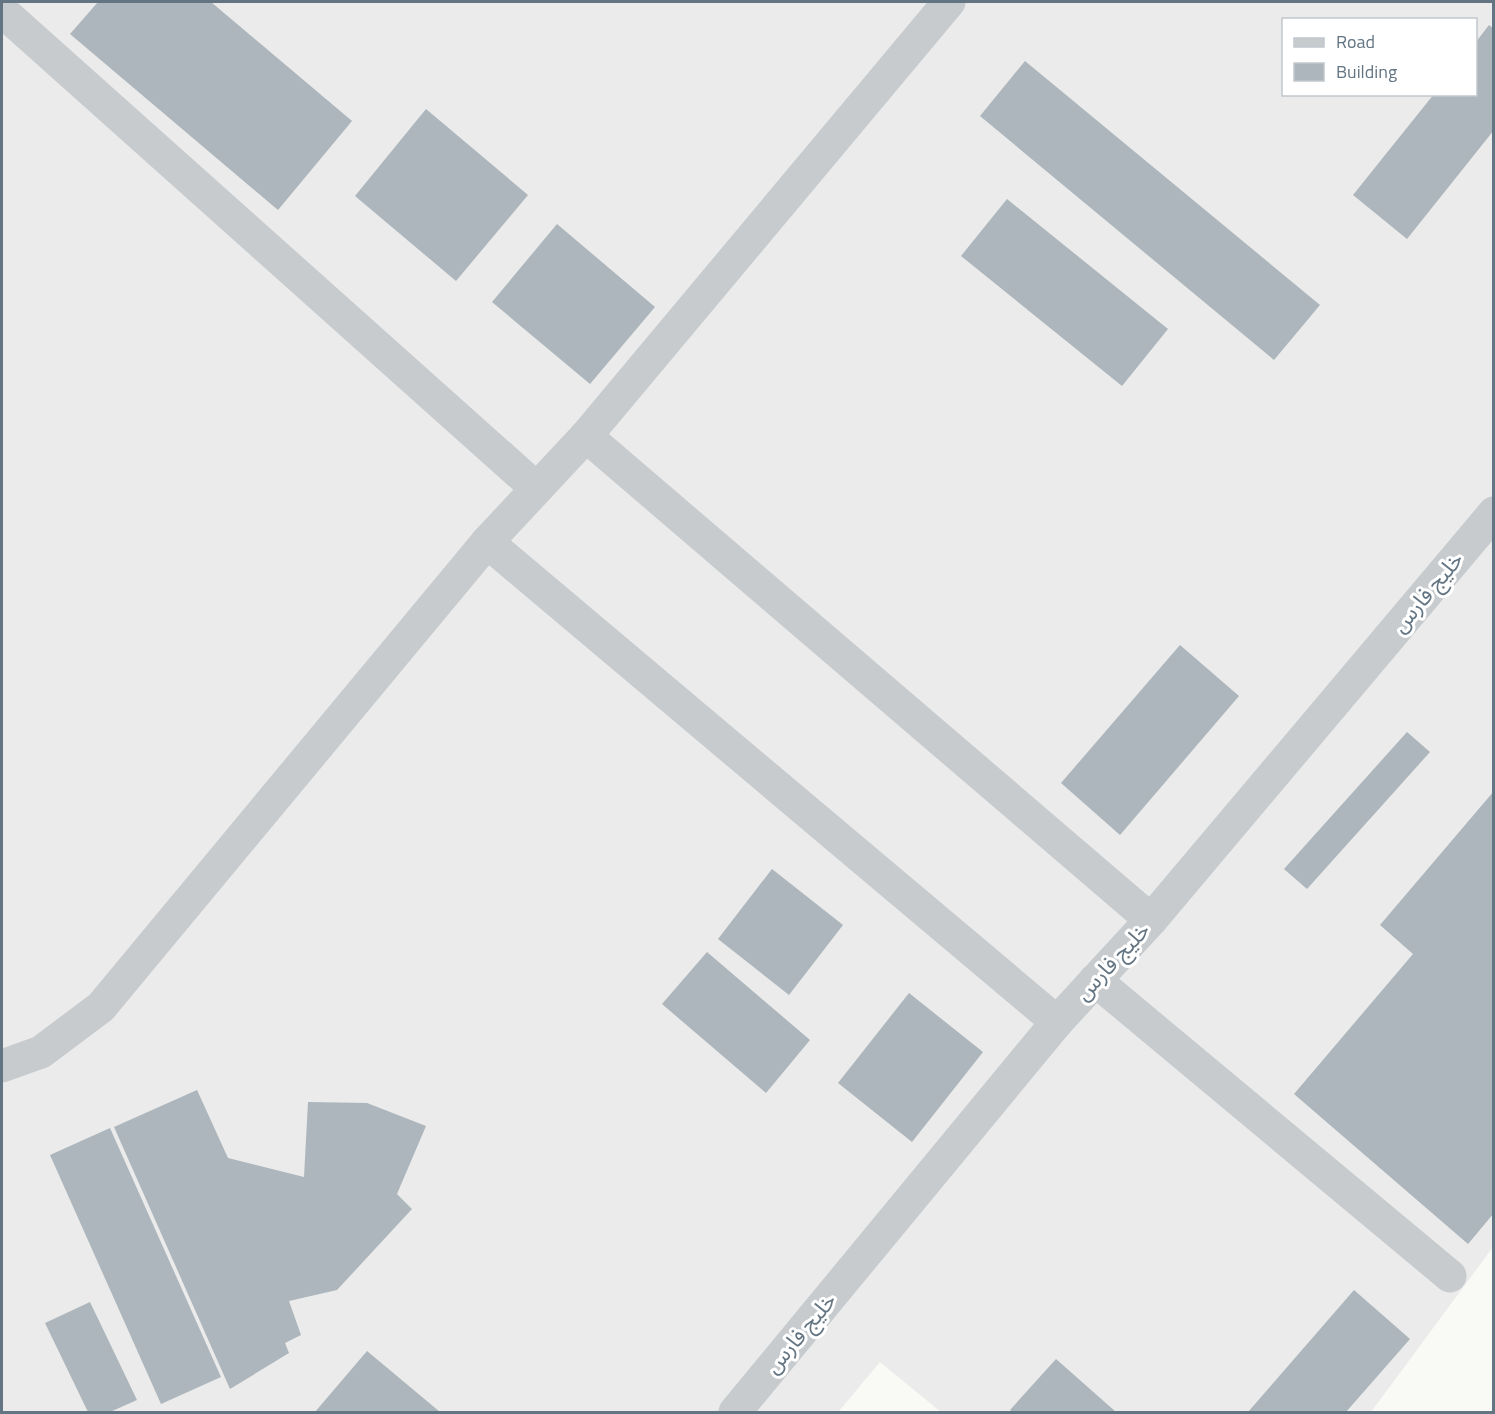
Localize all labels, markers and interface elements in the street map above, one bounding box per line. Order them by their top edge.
legend [1282,18,1477,96]
text: Road [1336,28,1375,55]
text: Building [1336,58,1397,85]
street label: خلیج فارس [1383,544,1471,640]
street label: خلیج فارس [1066,914,1158,1008]
street label: خلیج فارس [756,1285,844,1381]

